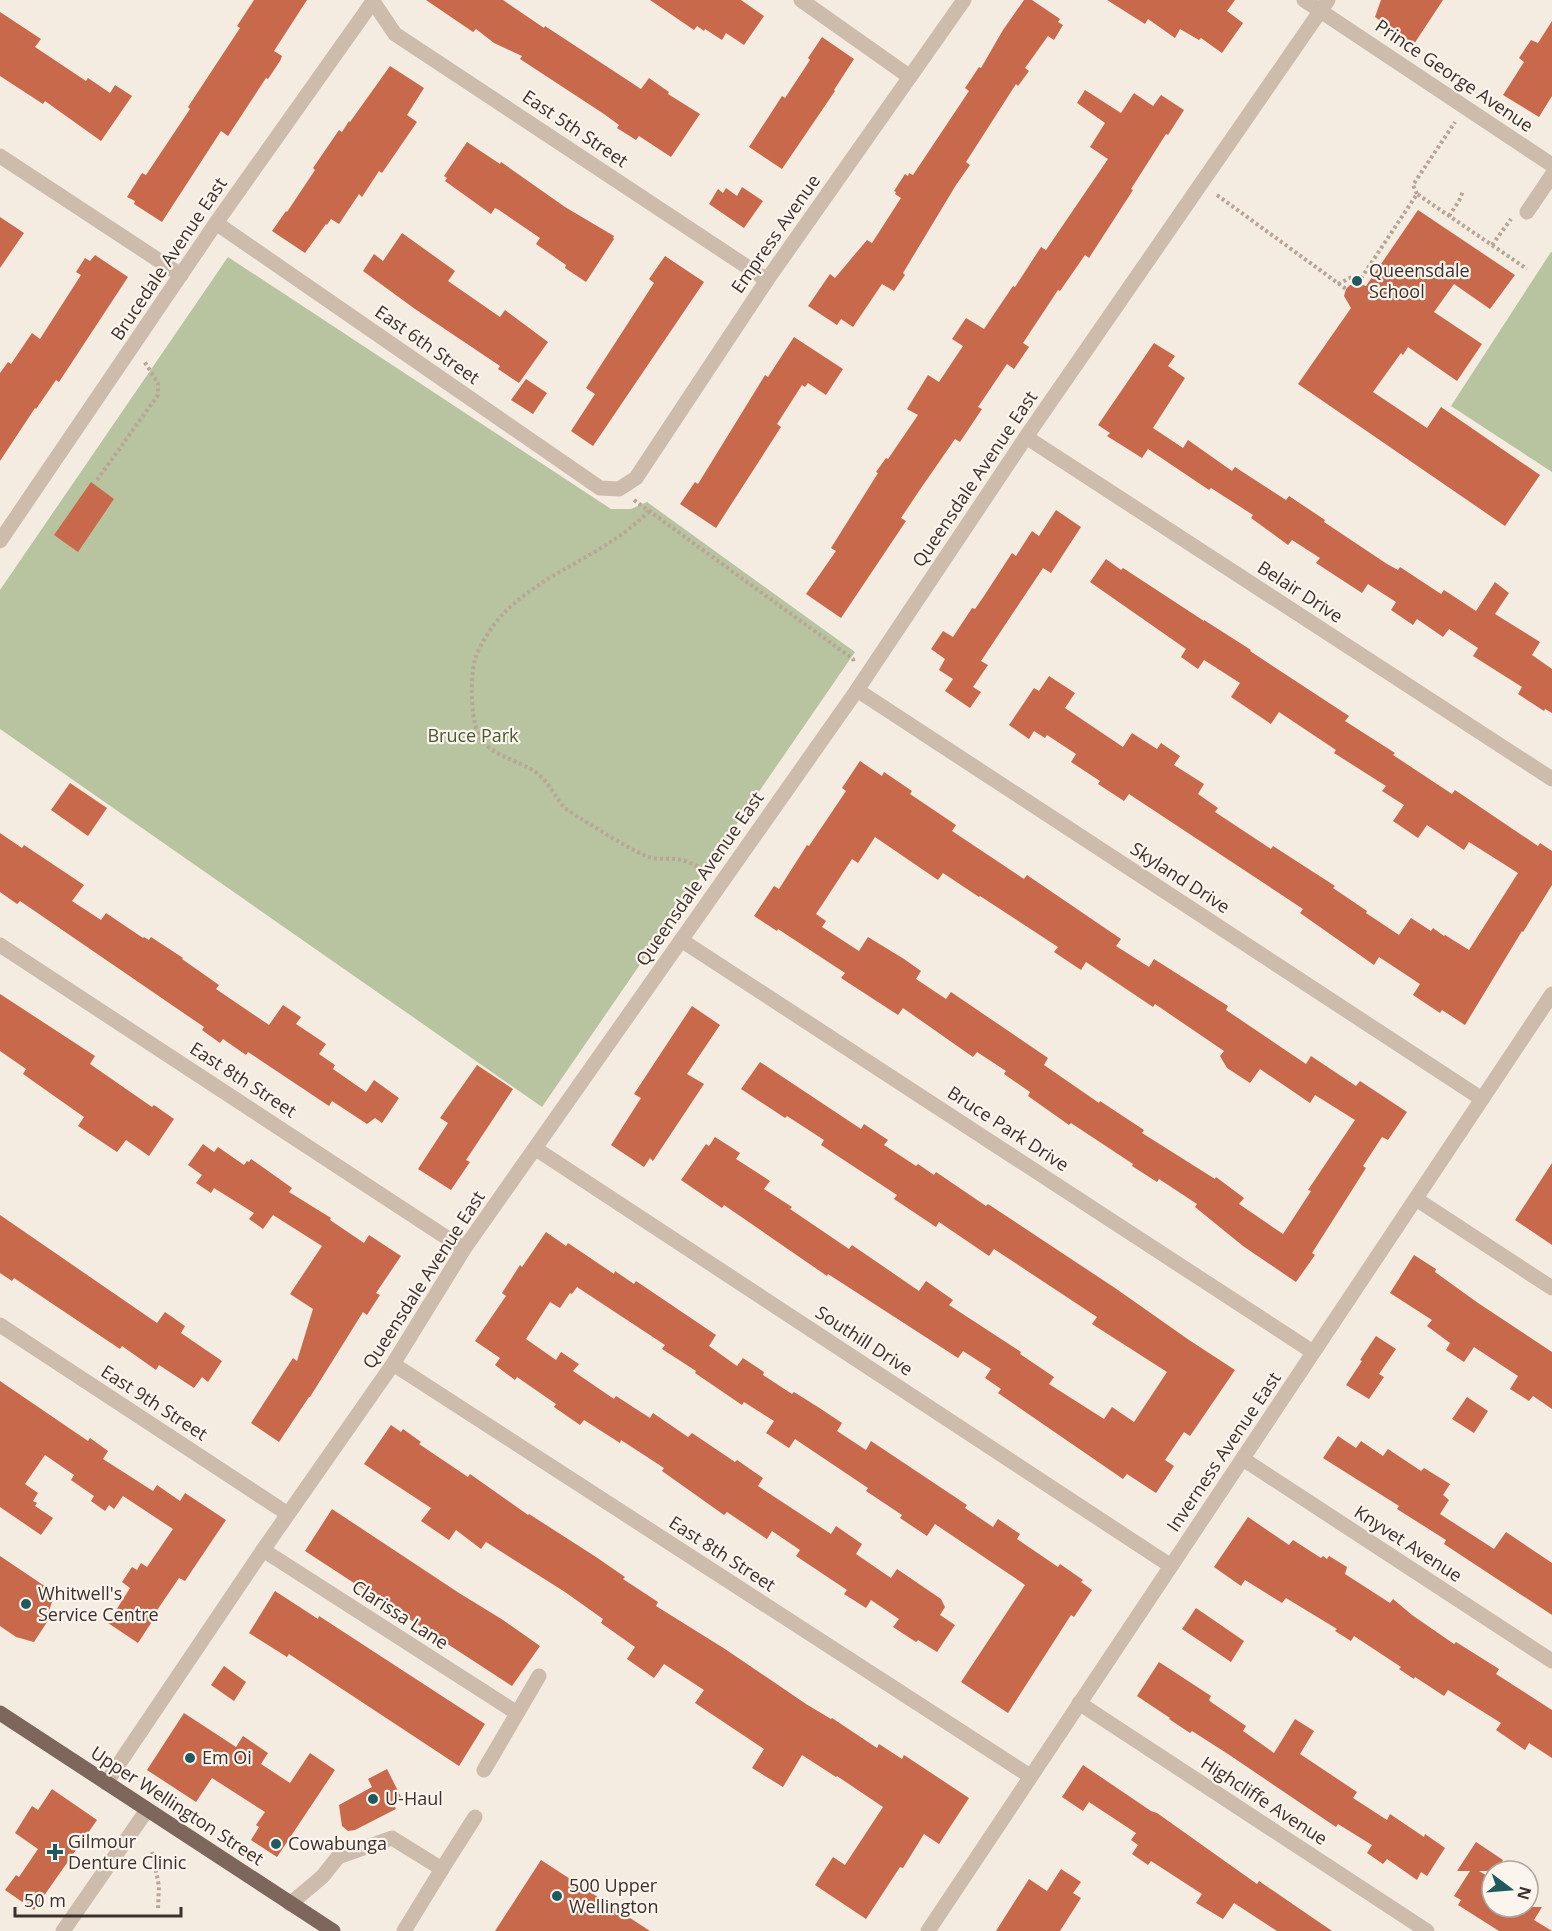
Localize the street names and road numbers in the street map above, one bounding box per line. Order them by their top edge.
street label: Prince George Avenue [1371,13,1538,137]
street label: East 5th Street [518,84,633,172]
street label: Empress Avenue [725,169,825,298]
street label: Brucedale Avenue East [105,172,232,345]
street label: East 6th Street [371,299,485,389]
street label: Queensdale Avenue East [906,386,1042,571]
street label: Belair Drive [1253,555,1348,628]
street label: Queensdale Avenue East [630,787,769,970]
street label: Skyland Drive [1126,836,1235,918]
street label: East 8th Street [186,1036,301,1123]
street label: Bruce Park Drive [943,1080,1074,1176]
street label: Queensdale Avenue East [357,1186,490,1373]
street label: Southill Drive [811,1300,918,1381]
street label: East 9th Street [97,1359,212,1446]
street label: Inverness Avenue East [1161,1367,1286,1536]
street label: Knyvet Avenue [1350,1499,1467,1587]
street label: East 8th Street [665,1510,780,1597]
street label: Clarissa Lane [348,1574,453,1654]
street label: Upper Wellington Street [86,1740,269,1870]
street label: Highcliffe Avenue [1197,1750,1332,1850]

